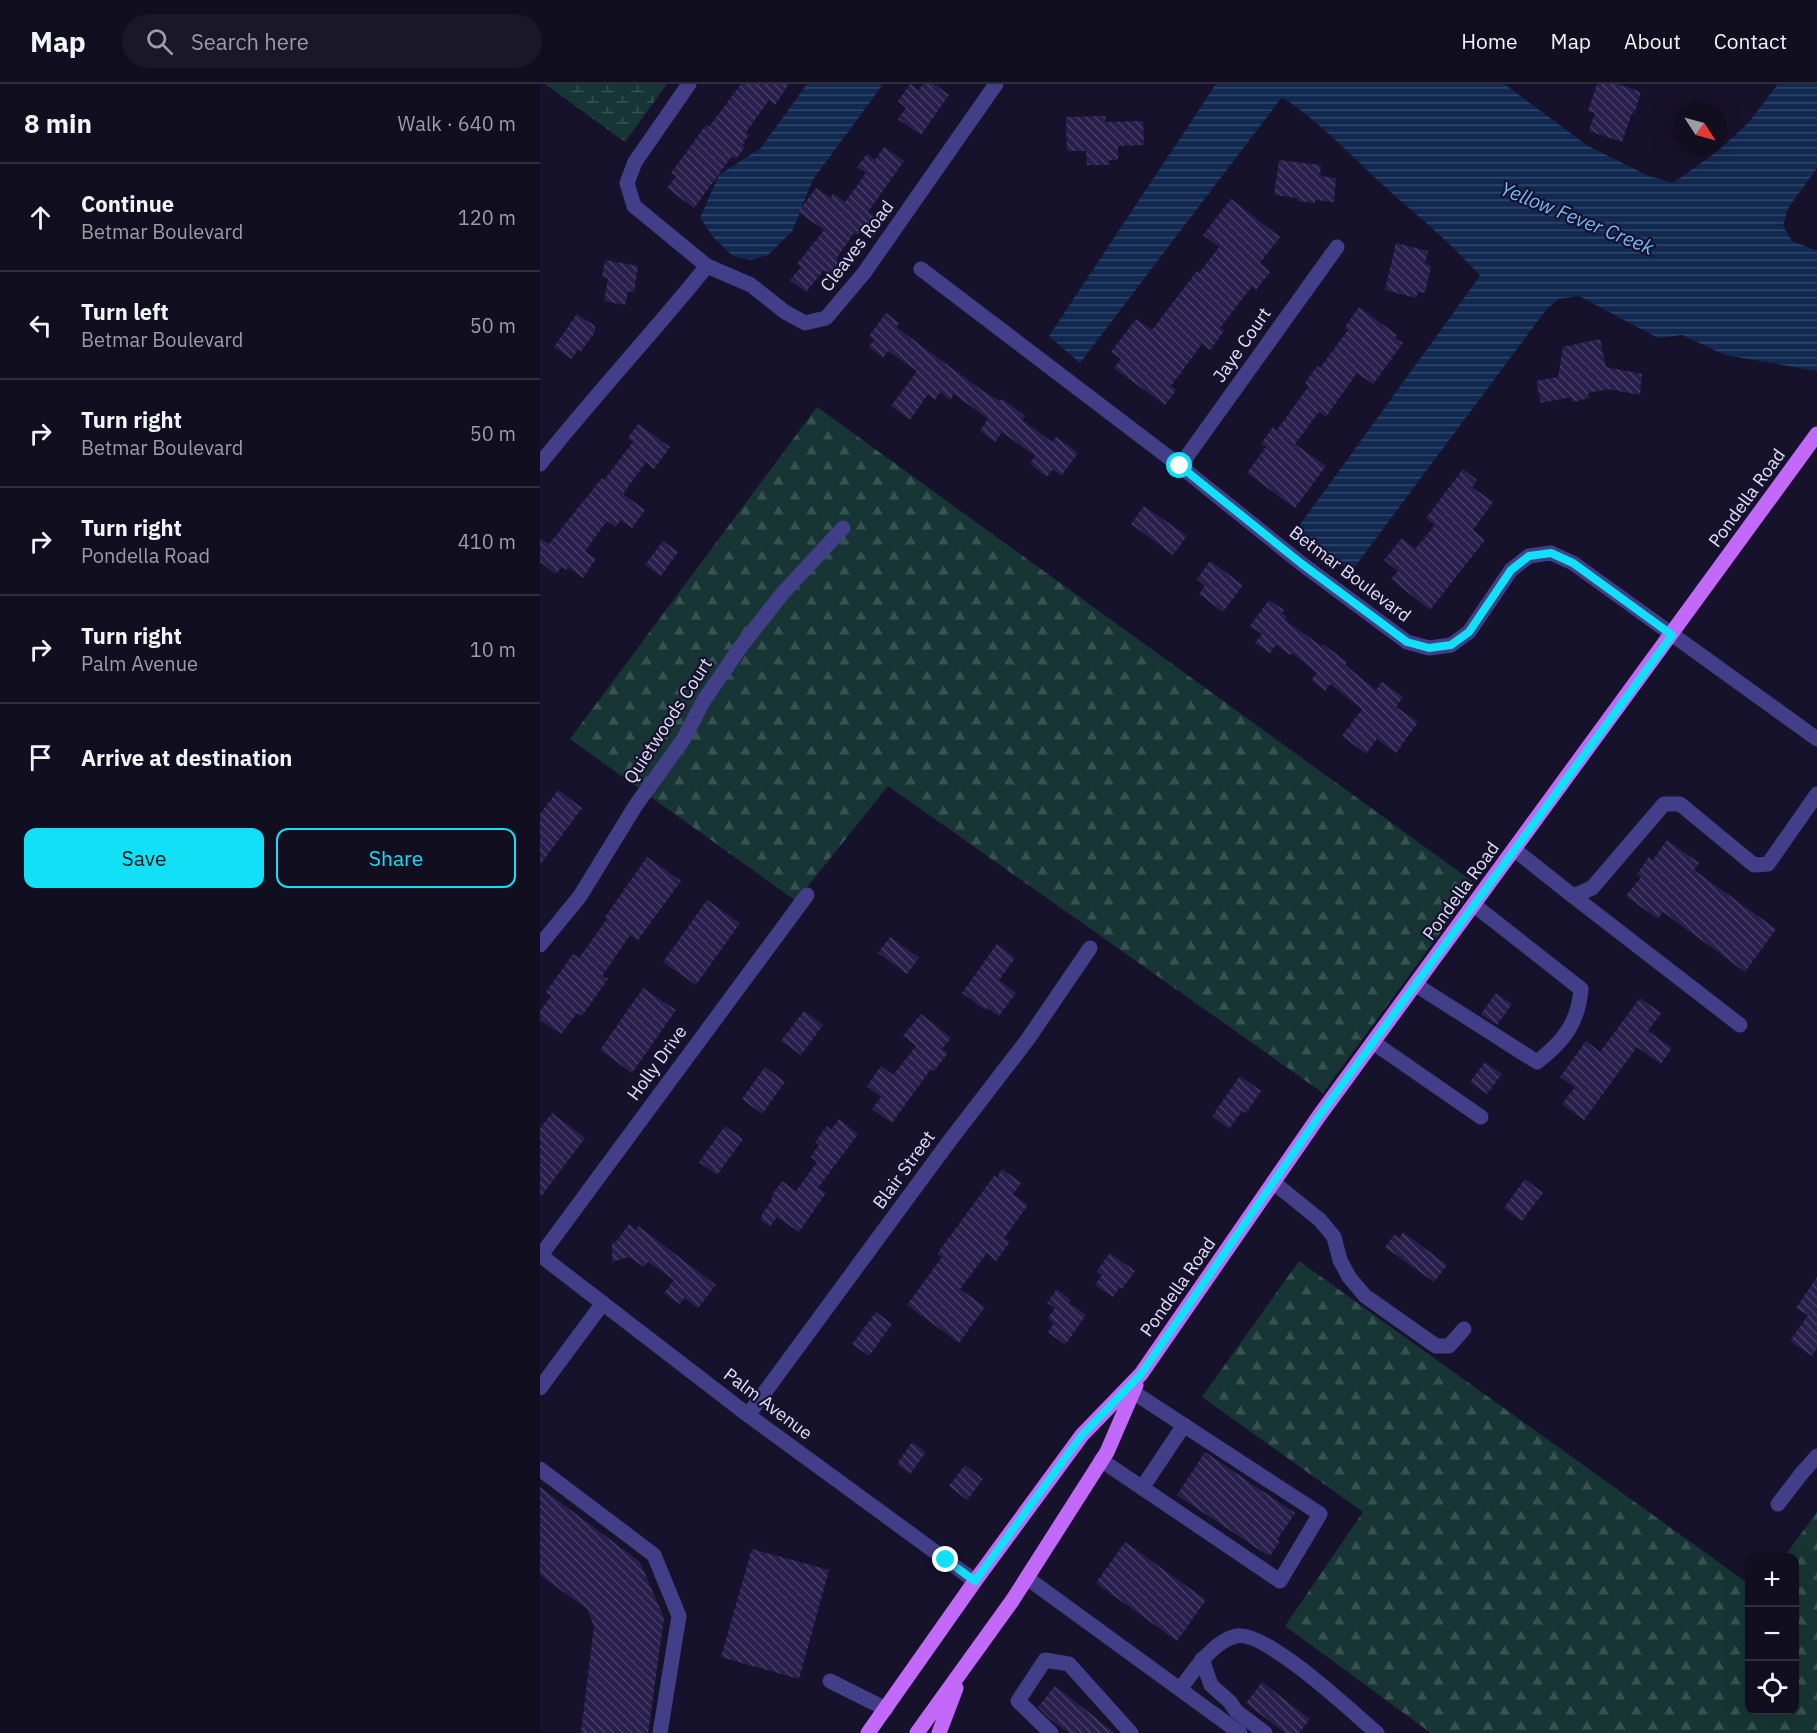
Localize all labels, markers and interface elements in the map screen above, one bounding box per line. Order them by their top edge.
search box [122,14,542,68]
text: Map [30,23,86,60]
icon: search [143,25,176,58]
text: Search here [191,27,309,56]
text: Home [1461,27,1518,55]
text: Map [1551,27,1591,55]
text: About [1624,27,1681,55]
text: Contact [1714,27,1787,55]
north arrow [1673,102,1727,156]
text: 8 min [24,106,92,140]
text: Walk · 640 m [398,110,516,137]
water label: Yellow Fever Creek [1496,174,1659,261]
text: Continue [81,189,174,218]
street label: Cleaves Road [815,195,898,296]
icon: ahead [24,201,57,234]
text: 120 m [458,204,516,231]
text: Betmar Boulevard [81,218,243,245]
text: Turn left [81,297,169,326]
street label: Jaye Court [1207,303,1276,387]
icon: left [24,309,57,342]
text: 50 m [470,312,516,339]
text: Betmar Boulevard [81,326,243,353]
text: Turn right [81,405,182,434]
icon: right [24,417,57,450]
text: 50 m [470,420,516,447]
text: Betmar Boulevard [81,434,243,461]
street label: Pondella Road [1703,444,1790,551]
route start [1166,452,1192,478]
text: Turn right [81,513,182,542]
street label: Betmar Boulevard [1285,520,1416,627]
icon: right [24,525,57,558]
text: 410 m [458,528,516,555]
text: Pondella Road [81,542,210,569]
text: Turn right [81,621,182,650]
icon: right [24,633,57,666]
text: 10 m [470,636,516,663]
text: Palm Avenue [81,650,198,677]
street label: Quietwoods Court [618,653,717,788]
icon: arrive [24,741,57,774]
text: Arrive at destination [81,743,292,772]
button: Save [24,828,264,888]
button: Share [276,828,516,888]
street label: Pondella Road [1417,837,1504,944]
street label: Holly Drive [622,1021,692,1105]
street label: Blair Street [868,1126,940,1213]
street label: Pondella Road [1135,1233,1220,1341]
street label: Palm Avenue [719,1363,817,1445]
route end [932,1546,958,1572]
map controls [1745,1553,1799,1715]
button: + [1745,1553,1799,1607]
button: − [1745,1607,1799,1661]
button: locate [1745,1661,1799,1715]

